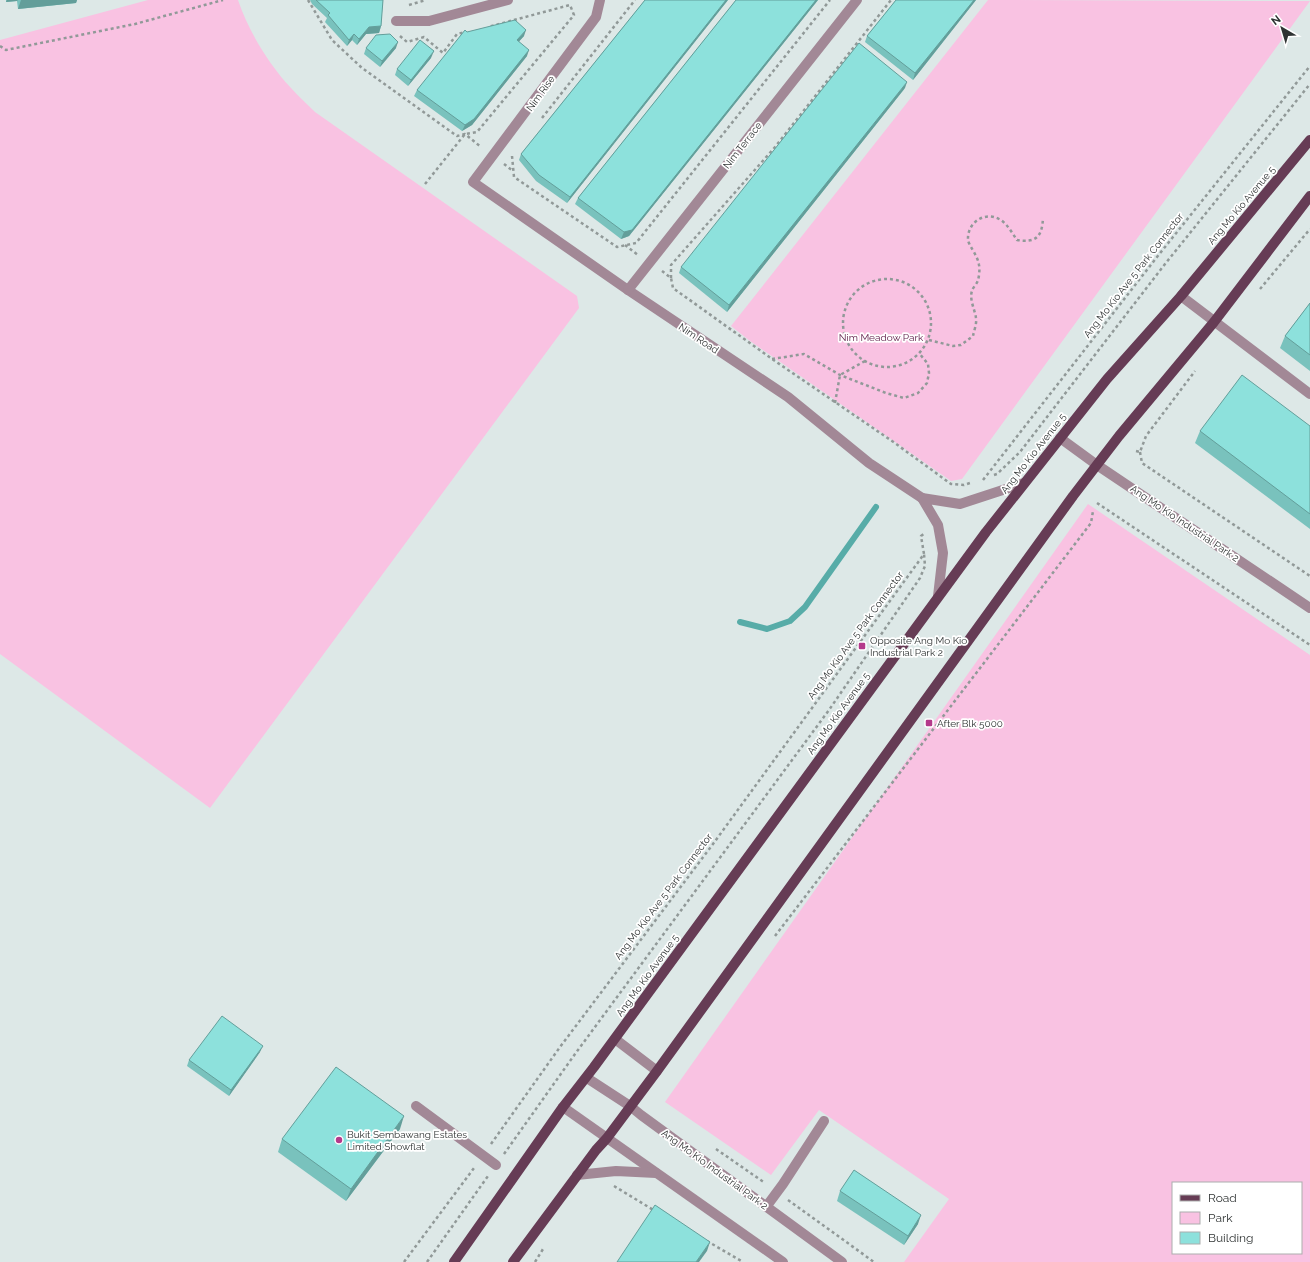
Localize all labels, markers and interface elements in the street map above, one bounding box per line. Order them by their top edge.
north arrow [1262,8,1302,48]
text: N [1269,13,1283,28]
street label: Nim Rise [524,73,557,113]
street label: Nim Terrace [721,120,764,171]
street label: Ang Mo Kio Avenue 5 [1206,164,1278,247]
street label: Ang Mo Kio Ave 5 Park Connector [1081,211,1186,340]
street label: Nim Road [677,321,721,356]
park label: Nim Meadow Park [839,332,924,343]
street label: Ang Mo Kio Avenue 5 [999,411,1068,495]
street label: Ang Mo Kio Industrial Park 2 [1128,483,1241,564]
street label: Ang Mo Kio Ave 5 Park Connector [805,569,906,701]
place label: Opposite Ang Mo Kio Industrial Park 2 [870,635,967,658]
marker: Opposite Ang Mo Kio Industrial Park 2 [857,641,867,651]
street label: Ang Mo Kio Avenue 5 [805,670,872,756]
marker: After Blk 5000 [924,718,934,728]
place label: After Blk 5000 [937,718,1003,729]
street label: Ang Mo Kio Ave 5 Park Connector [612,831,715,961]
street label: Ang Mo Kio Avenue 5 [614,932,681,1018]
street label: Ang Mo Kio Industrial Park 2 [659,1127,770,1212]
place label: Bukit Sembawang Estates Limited Showflat [347,1129,467,1152]
marker: Bukit Sembawang Estates Limited Showflat [334,1135,344,1145]
legend [1172,1182,1302,1254]
text: Road [1208,1191,1237,1205]
text: Park [1208,1211,1233,1225]
text: Building [1208,1231,1254,1245]

